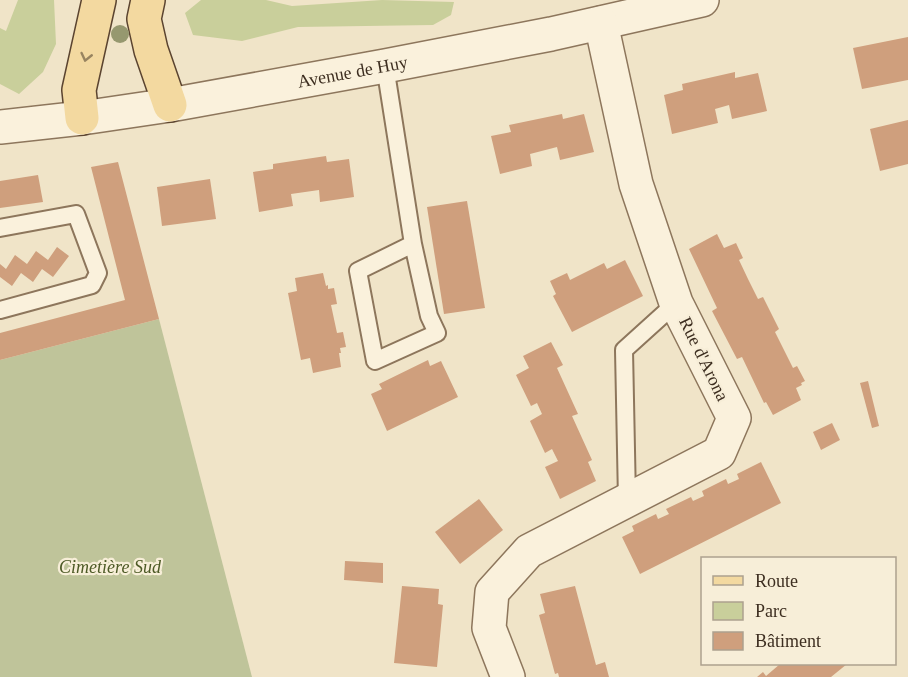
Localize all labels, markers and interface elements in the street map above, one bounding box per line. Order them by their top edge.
one-way arrow [80,52,93,62]
street label: Avenue de Huy [296,52,409,92]
street label: Rue d'Arona [675,314,733,404]
park label: Cimetière Sud [59,557,162,577]
legend [701,557,896,665]
text: Route [755,571,798,591]
text: Parc [755,601,787,621]
text: Bâtiment [755,631,821,651]

